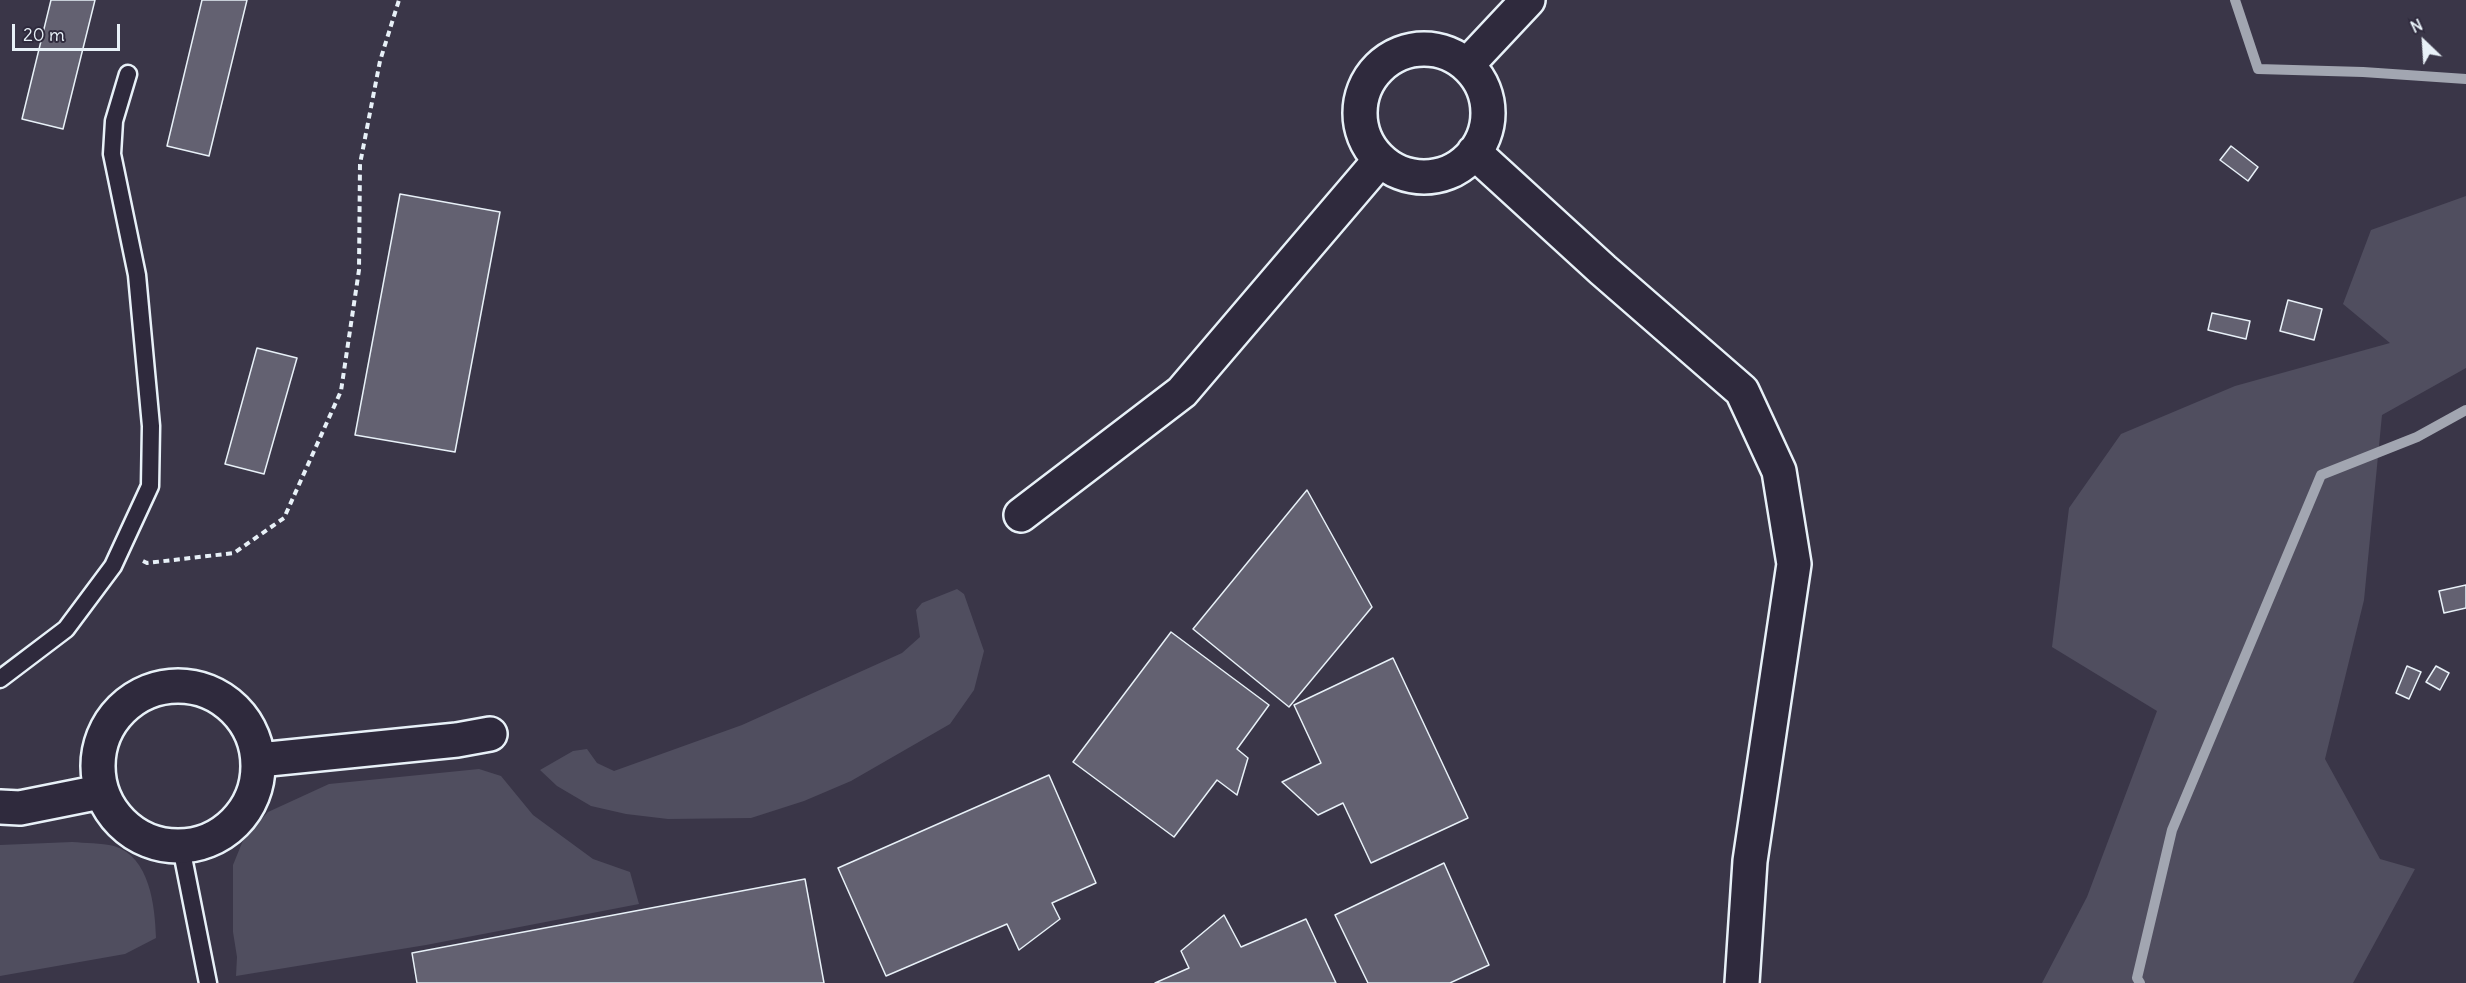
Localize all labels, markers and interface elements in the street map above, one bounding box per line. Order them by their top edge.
scale bar [15,12,123,50]
north arrow [2394,12,2454,72]
text: N [2407,14,2426,37]
text: 20 m [23,23,65,46]

